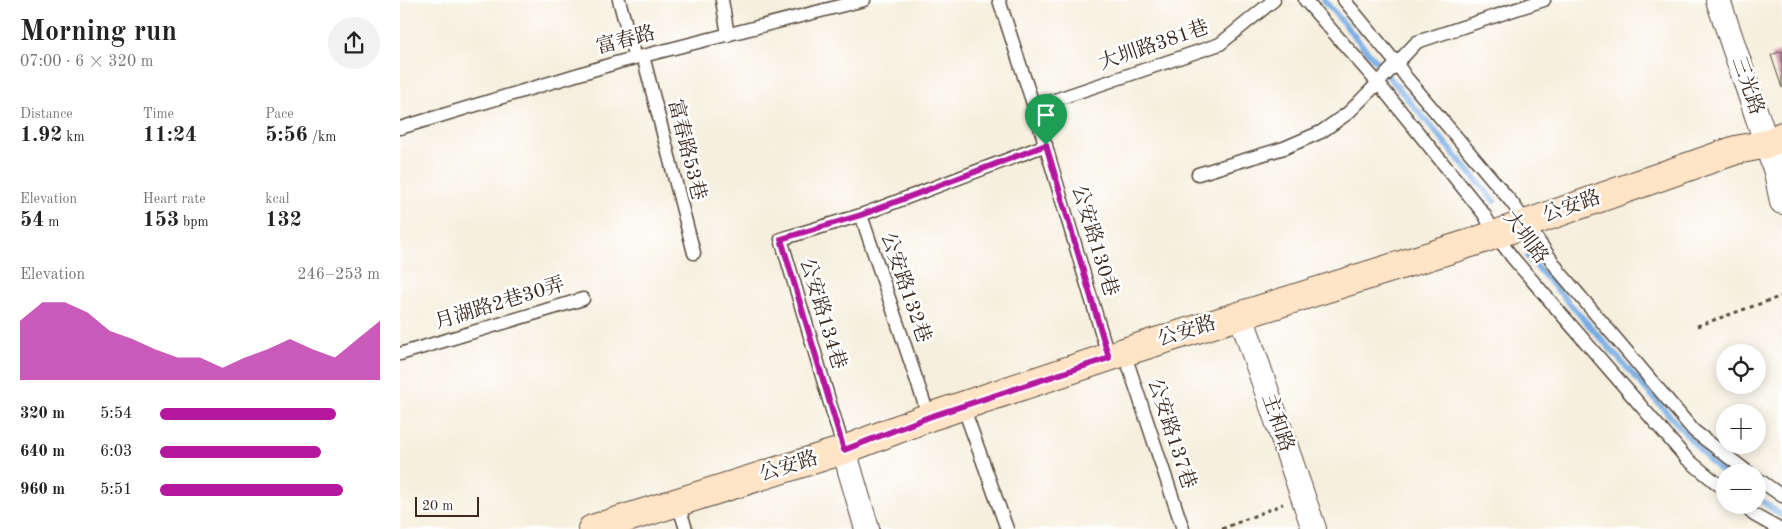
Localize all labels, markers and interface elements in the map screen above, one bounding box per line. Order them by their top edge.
street label: 大圳路381巷 [1096,16,1212,74]
button: share [328,17,380,69]
text: Morning run [20,19,177,47]
street label: 富春路 [594,21,658,58]
text: 07:00 · 6 × 320 m [20,54,153,70]
street label: 三光路 [1728,54,1768,118]
pin [1025,94,1067,145]
street label: 富春路53巷 [664,97,711,202]
icon: arrive [1032,101,1060,129]
text: Distance [20,107,73,121]
text: Time [143,107,174,121]
text: Pace [265,107,294,121]
text: 1.92 [20,125,62,146]
text: 11:24 [143,125,197,146]
text: 5:56 [265,125,308,146]
text: km [62,130,85,144]
text: /km [308,130,336,144]
street label: 公安路130巷 [1068,183,1122,299]
street label: 公安路 [1540,186,1604,226]
text: Elevation [20,192,77,206]
text: Heart rate [143,192,206,206]
text: kcal [265,192,289,206]
street label: 大圳路 [1499,207,1553,268]
text: 54 [20,210,44,231]
text: 153 [143,210,179,231]
text: 132 [265,210,302,231]
text: m [44,215,59,229]
text: bpm [179,215,209,229]
street label: 公安路132巷 [877,230,935,346]
street label: 公安路134巷 [796,256,850,372]
text: Elevation [20,267,85,283]
text: 246–253 m [297,267,380,283]
street label: 月湖路2巷30弄 [432,273,567,333]
street label: 公安路 [1155,312,1219,350]
map controls [1716,344,1766,514]
button: locate [1716,344,1766,394]
street label: 公安路137巷 [1144,376,1200,492]
street label: 主和路 [1258,391,1298,455]
button: + [1716,404,1766,454]
text: 320 m [20,406,65,422]
text: 5:54 [100,406,132,422]
text: 640 m [20,444,65,460]
text: 6:03 [100,444,132,460]
street label: 公安路 [757,447,821,485]
button: − [1716,464,1766,514]
text: 960 m [20,482,65,498]
text: 5:51 [100,482,132,498]
scale bar [415,494,479,517]
text: 20 m [422,499,453,513]

